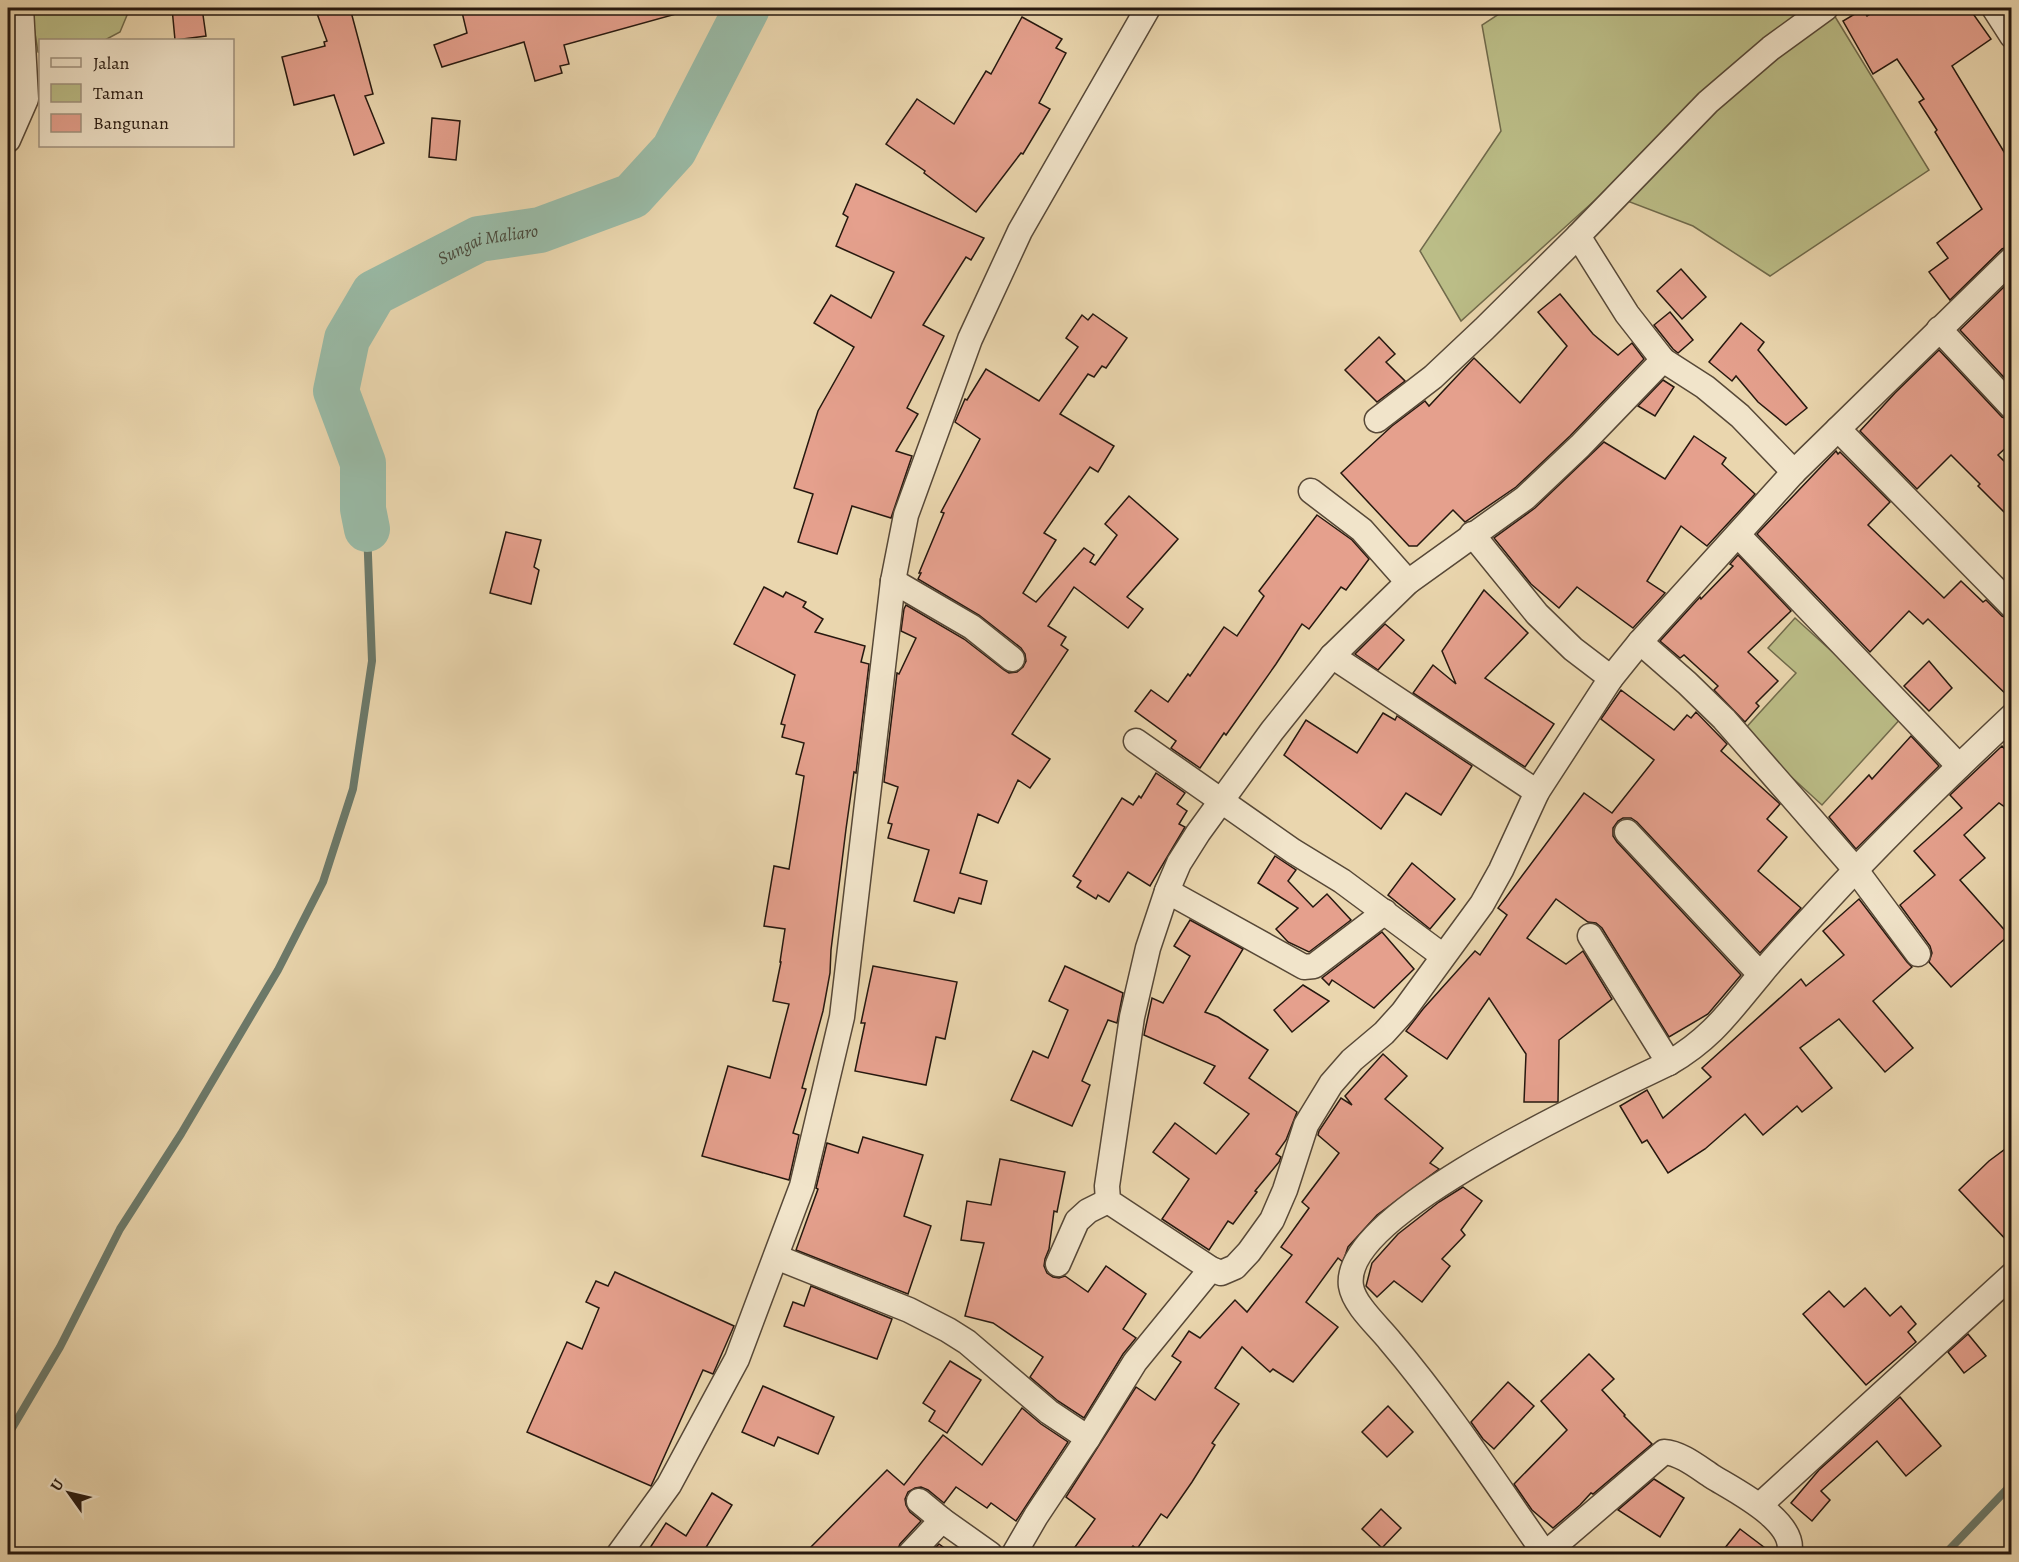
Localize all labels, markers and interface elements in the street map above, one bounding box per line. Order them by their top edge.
legend [39,39,234,147]
text: Jalan [93,51,130,75]
text: Taman [93,81,144,105]
text: Bangunan [93,111,169,135]
water label: Sungai Maliaro [433,218,540,270]
north arrow [39,1463,99,1523]
text: U [45,1474,70,1496]

